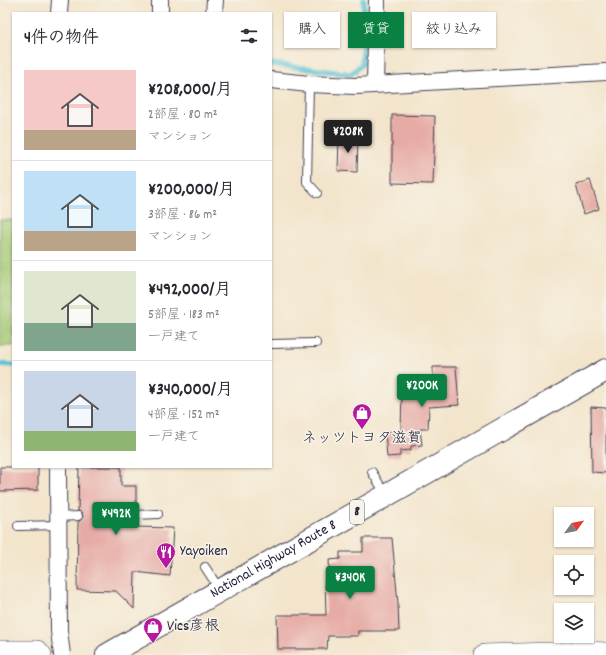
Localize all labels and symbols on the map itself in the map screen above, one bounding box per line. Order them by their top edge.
pin: ¥208K [320,120,376,154]
pin: ¥200K [394,374,450,408]
shop icon: ネッツトヨタ滋賀 [351,402,373,430]
place label: ネッツトヨタ滋賀 [302,428,422,450]
road number: 8 [350,500,364,524]
pin: ¥492K [88,502,144,536]
north arrow [554,507,594,547]
street label: National Highway Route 8 [206,515,341,605]
restaurant icon: Yayoiken [155,541,177,569]
place label: Yayoiken [180,541,228,563]
pin: ¥340K [322,566,378,600]
shop icon: Vics彦根 [142,616,164,644]
place label: Vics彦根 [167,616,220,638]

